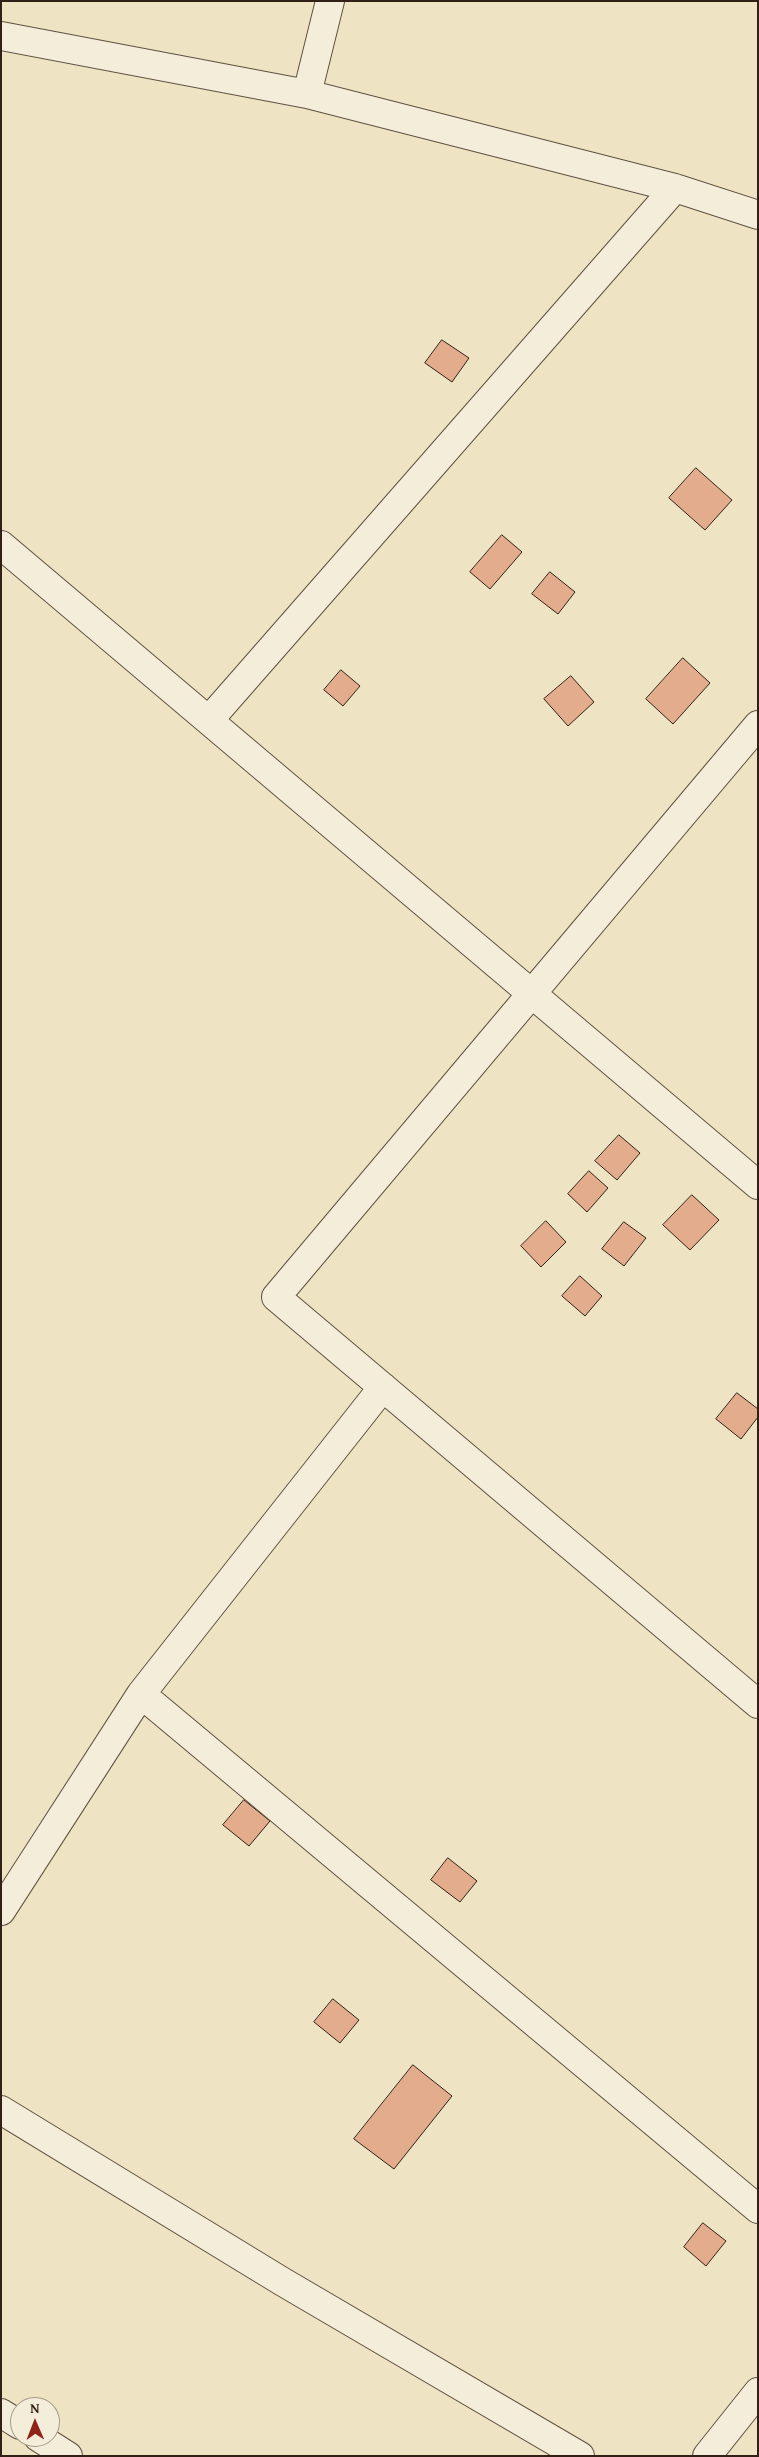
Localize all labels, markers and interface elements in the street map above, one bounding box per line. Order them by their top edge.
north arrow [10,2397,60,2447]
text: N [30,2398,40,2418]

